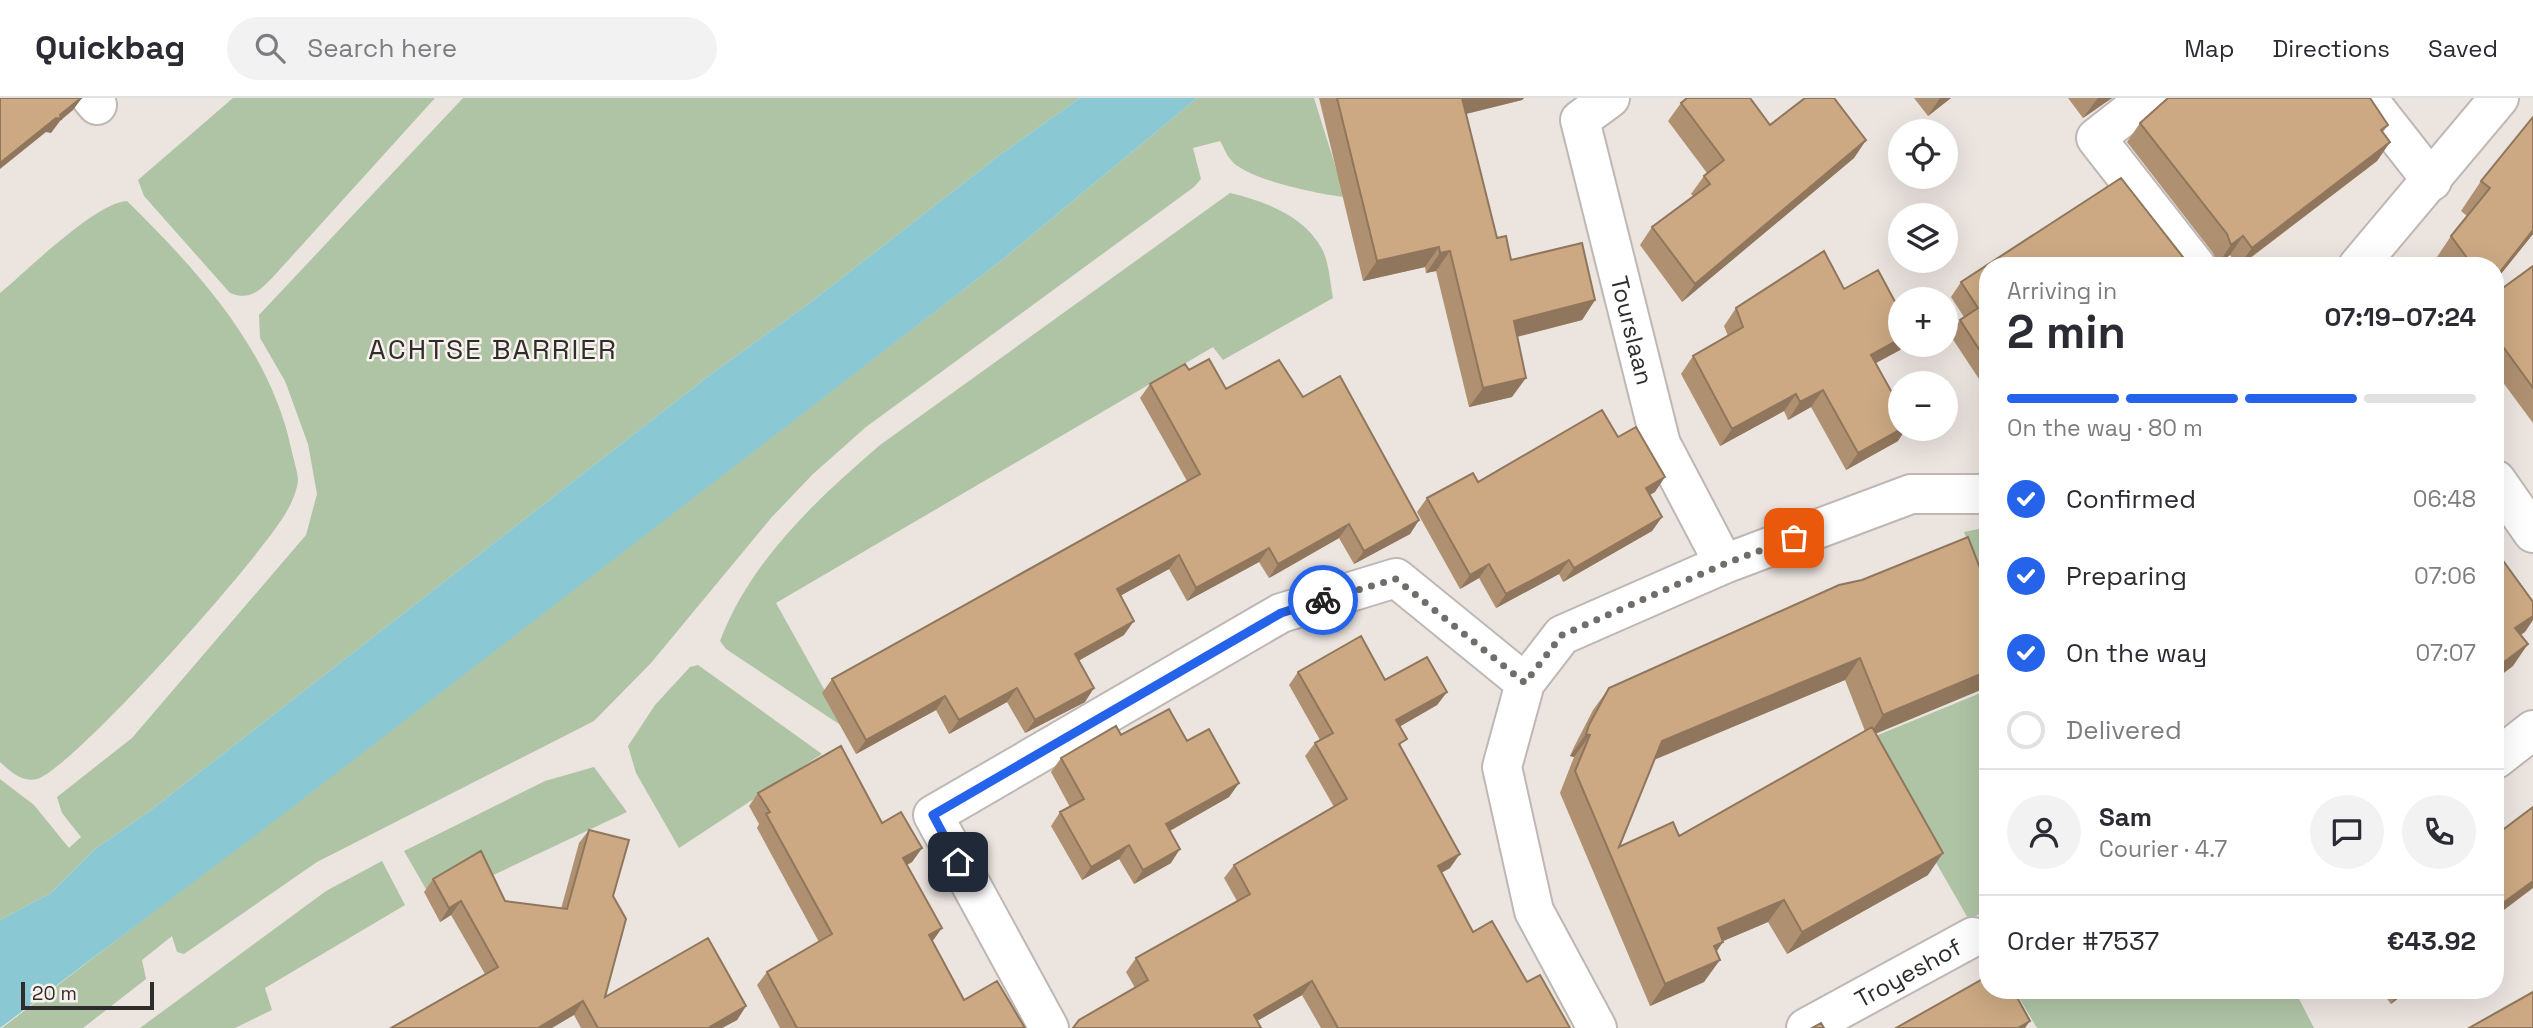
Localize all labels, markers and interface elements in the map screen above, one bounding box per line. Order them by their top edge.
search box [227,17,717,80]
text: Quickbag [35,27,185,69]
icon: search [251,29,289,67]
text: Search here [307,31,457,65]
text: Map [2184,33,2234,64]
text: Directions [2272,33,2390,64]
text: Saved [2428,33,2498,64]
map controls [1888,119,1958,441]
button: locate [1888,119,1958,189]
button: layers [1888,203,1958,273]
street label: Tourslaan [1604,273,1661,388]
text: Arriving in [2007,276,2117,306]
button: + [1888,287,1958,357]
text: 07:19–07:24 [2324,300,2476,334]
text: 2 min [2007,303,2126,361]
district label: ACHTSE BARRIER [368,331,618,367]
button: − [1888,371,1958,441]
text: On the way · 80 m [2007,413,2203,443]
icon: check [2007,480,2045,518]
text: Confirmed [2066,482,2196,516]
text: 06:48 [2413,484,2476,514]
pin [1764,508,1824,568]
icon: bag [1775,519,1813,557]
icon: check [2007,557,2045,595]
text: Preparing [2066,559,2187,593]
text: 07:06 [2414,561,2476,591]
courier [1288,565,1358,635]
icon: bike [1304,581,1342,619]
icon: check [2007,634,2045,672]
text: On the way [2066,636,2207,670]
text: 07:07 [2416,638,2476,668]
text: Delivered [2066,713,2182,747]
button: person [2007,795,2081,869]
button: chat [2310,795,2384,869]
button: phone [2402,795,2476,869]
text: Sam [2099,800,2152,834]
pin [928,832,988,892]
text: Courier · 4.7 [2099,834,2227,864]
icon: home [939,843,977,881]
text: Order #7537 [2007,924,2159,958]
text: €43.92 [2387,924,2476,958]
street label: Troyeshof [1849,931,1967,1014]
scale bar [21,979,154,1011]
text: 20 m [32,981,77,1006]

